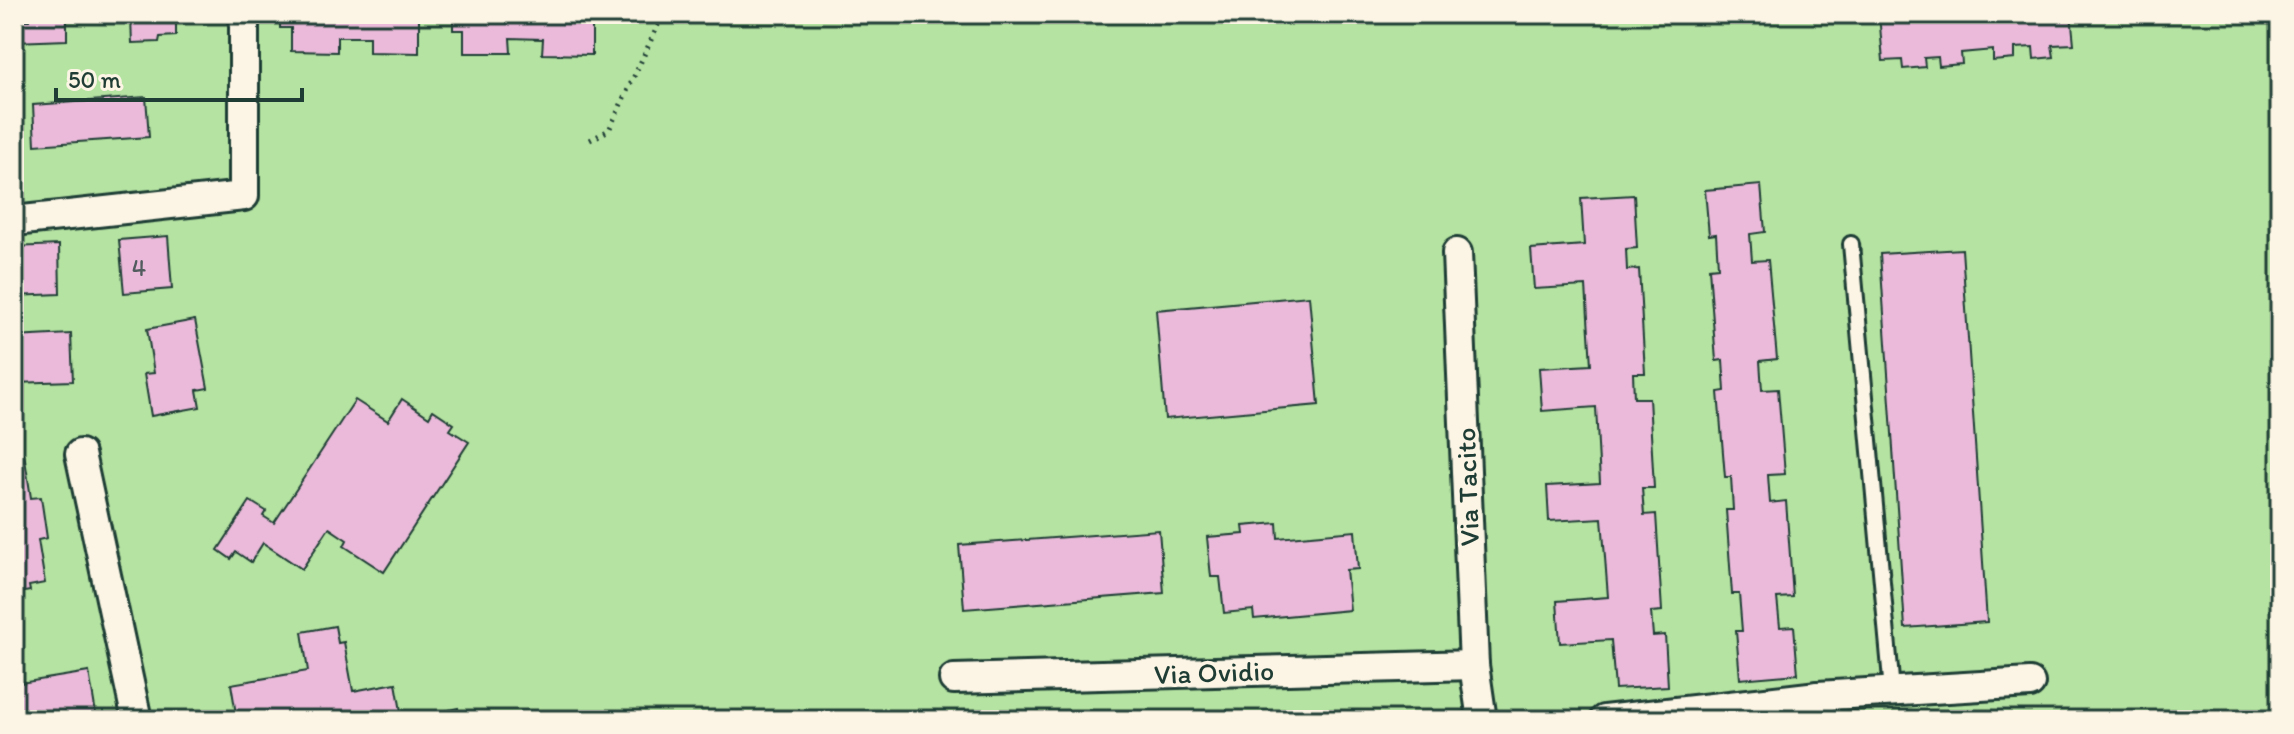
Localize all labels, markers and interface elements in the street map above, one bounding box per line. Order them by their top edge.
scale bar [56,52,302,102]
text: 50 m [68,65,121,94]
house number: 4 [132,253,146,282]
street label: Via Tacito [1448,427,1486,547]
street label: Via Ovidio [1153,653,1275,691]

